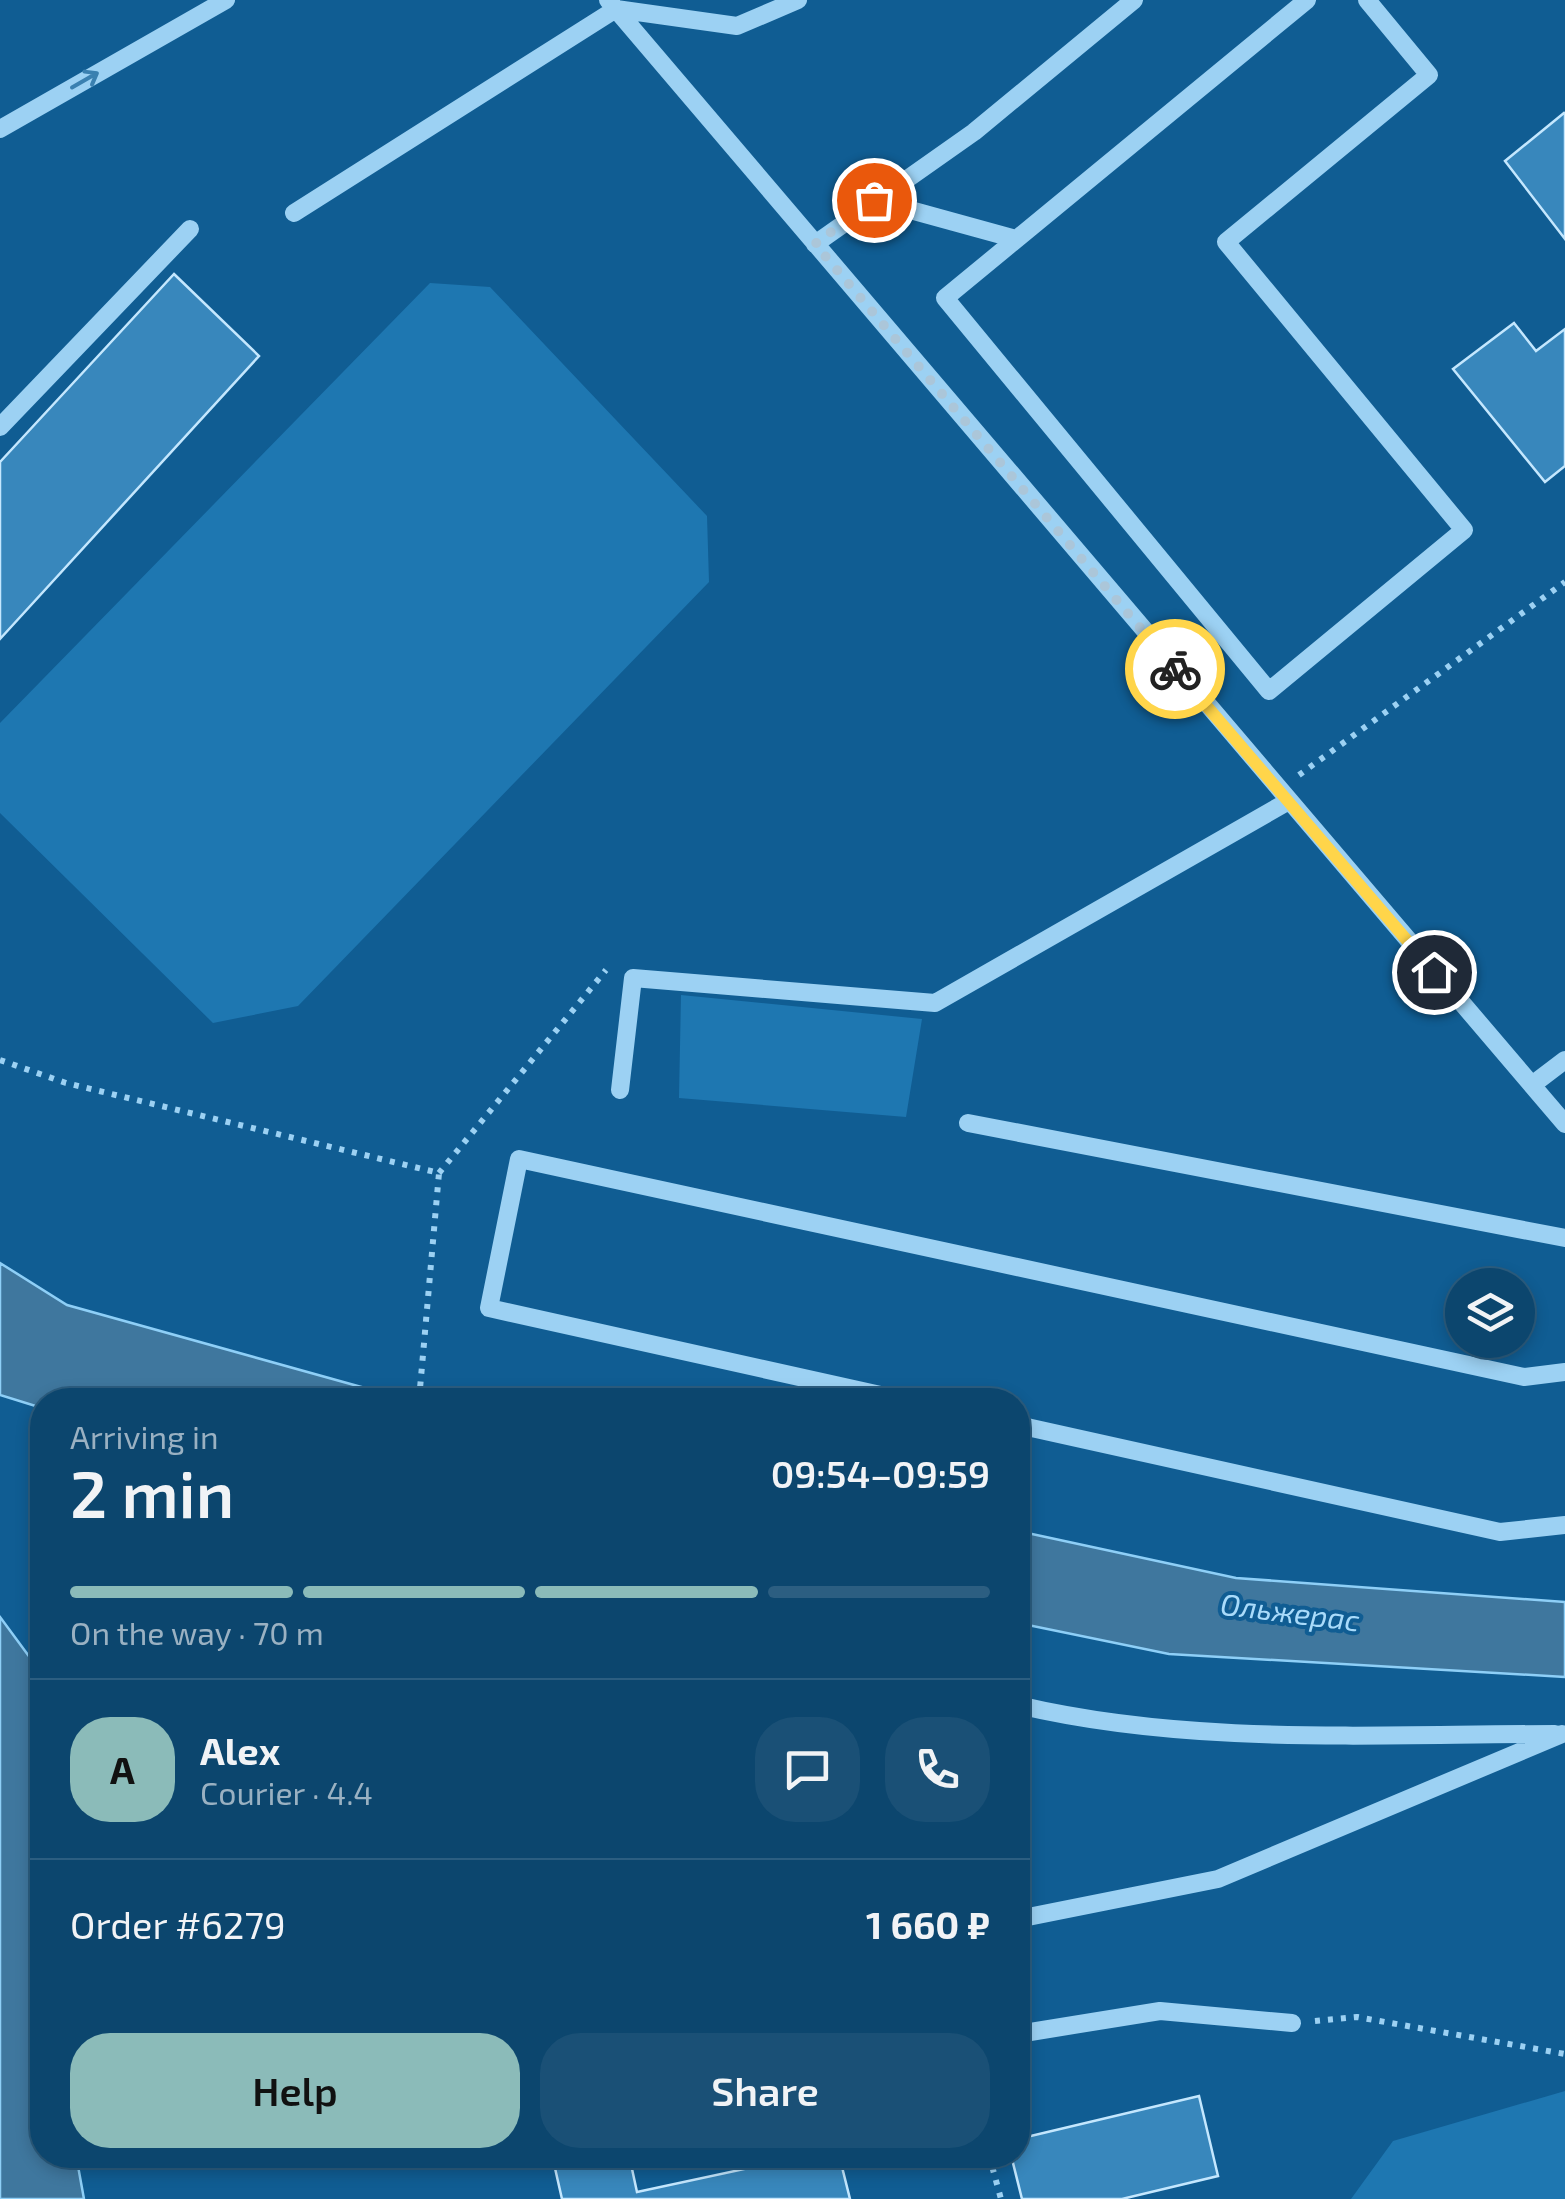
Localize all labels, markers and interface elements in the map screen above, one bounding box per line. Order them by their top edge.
one-way arrow [70,70,99,90]
pin [832,158,917,243]
icon: bag [847,173,902,228]
courier [1125,619,1225,719]
icon: bike [1148,642,1203,697]
pin [1392,930,1477,1015]
icon: home [1407,945,1462,1000]
map controls [1445,1268,1535,1358]
button: layers [1445,1268,1535,1358]
text: Arriving in [70,1417,219,1455]
text: 09:54–09:59 [771,1450,990,1496]
text: 2 min [70,1453,234,1531]
water label: Ольжерас [1219,1585,1362,1637]
text: On the way · 70 m [70,1613,324,1651]
button: chat [755,1717,860,1822]
button: phone [885,1717,990,1822]
text: Alex [200,1727,280,1773]
text: A [110,1746,135,1792]
text: Courier · 4.4 [200,1773,373,1811]
text: Order #6279 [70,1901,286,1947]
text: 1 660 ₽ [866,1901,990,1947]
button: Help [70,2033,520,2148]
button: Share [540,2033,990,2148]

